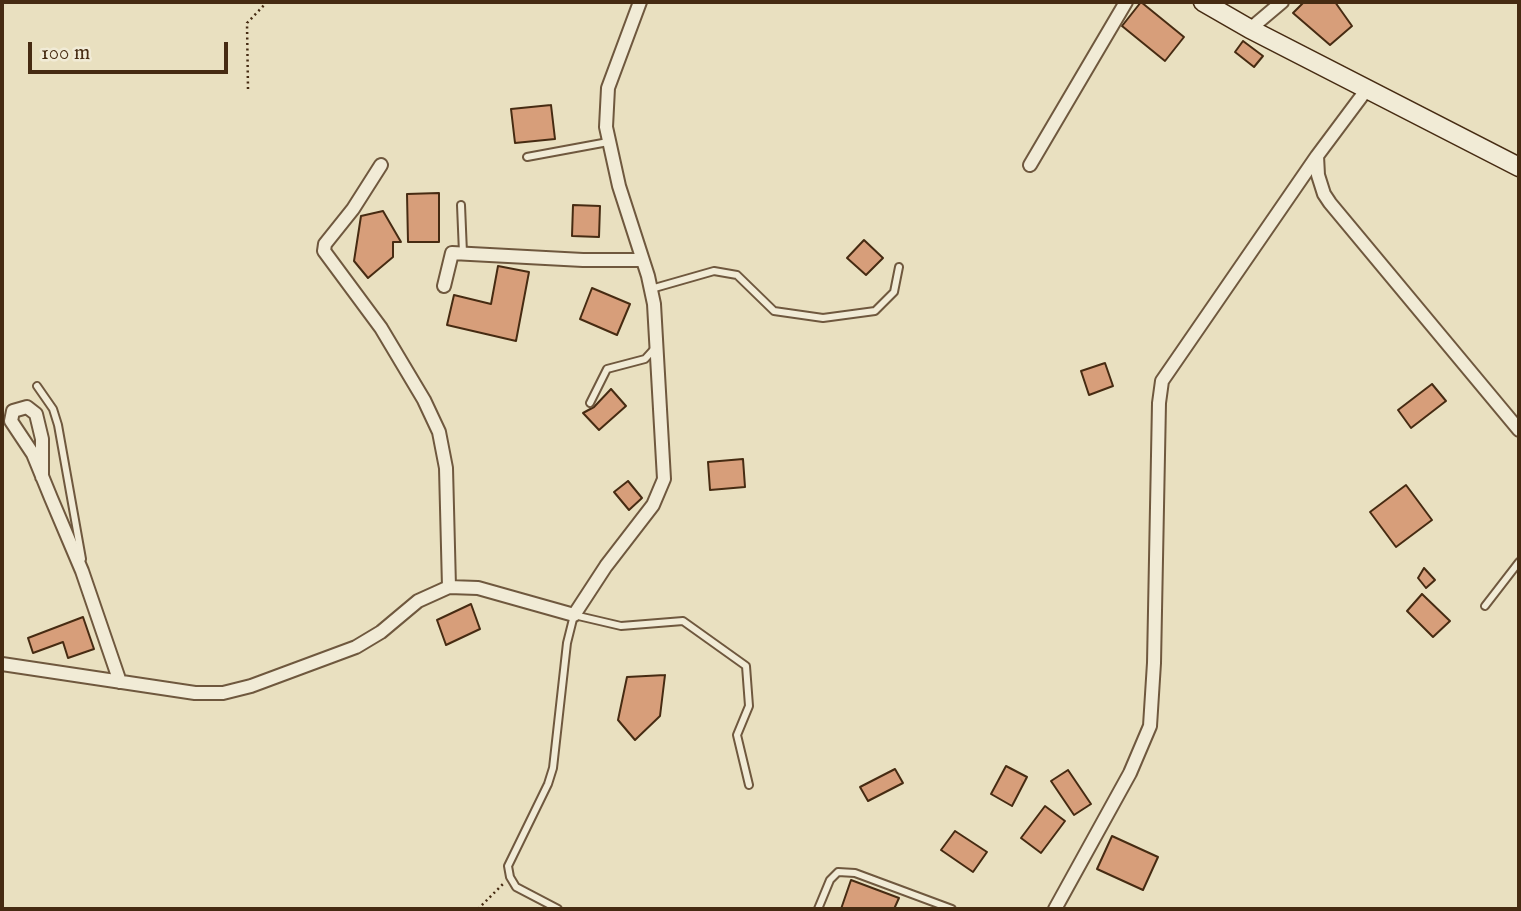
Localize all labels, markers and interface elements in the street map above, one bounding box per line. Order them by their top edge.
scale bar [32,28,231,72]
text: 100 m [41,40,90,67]

